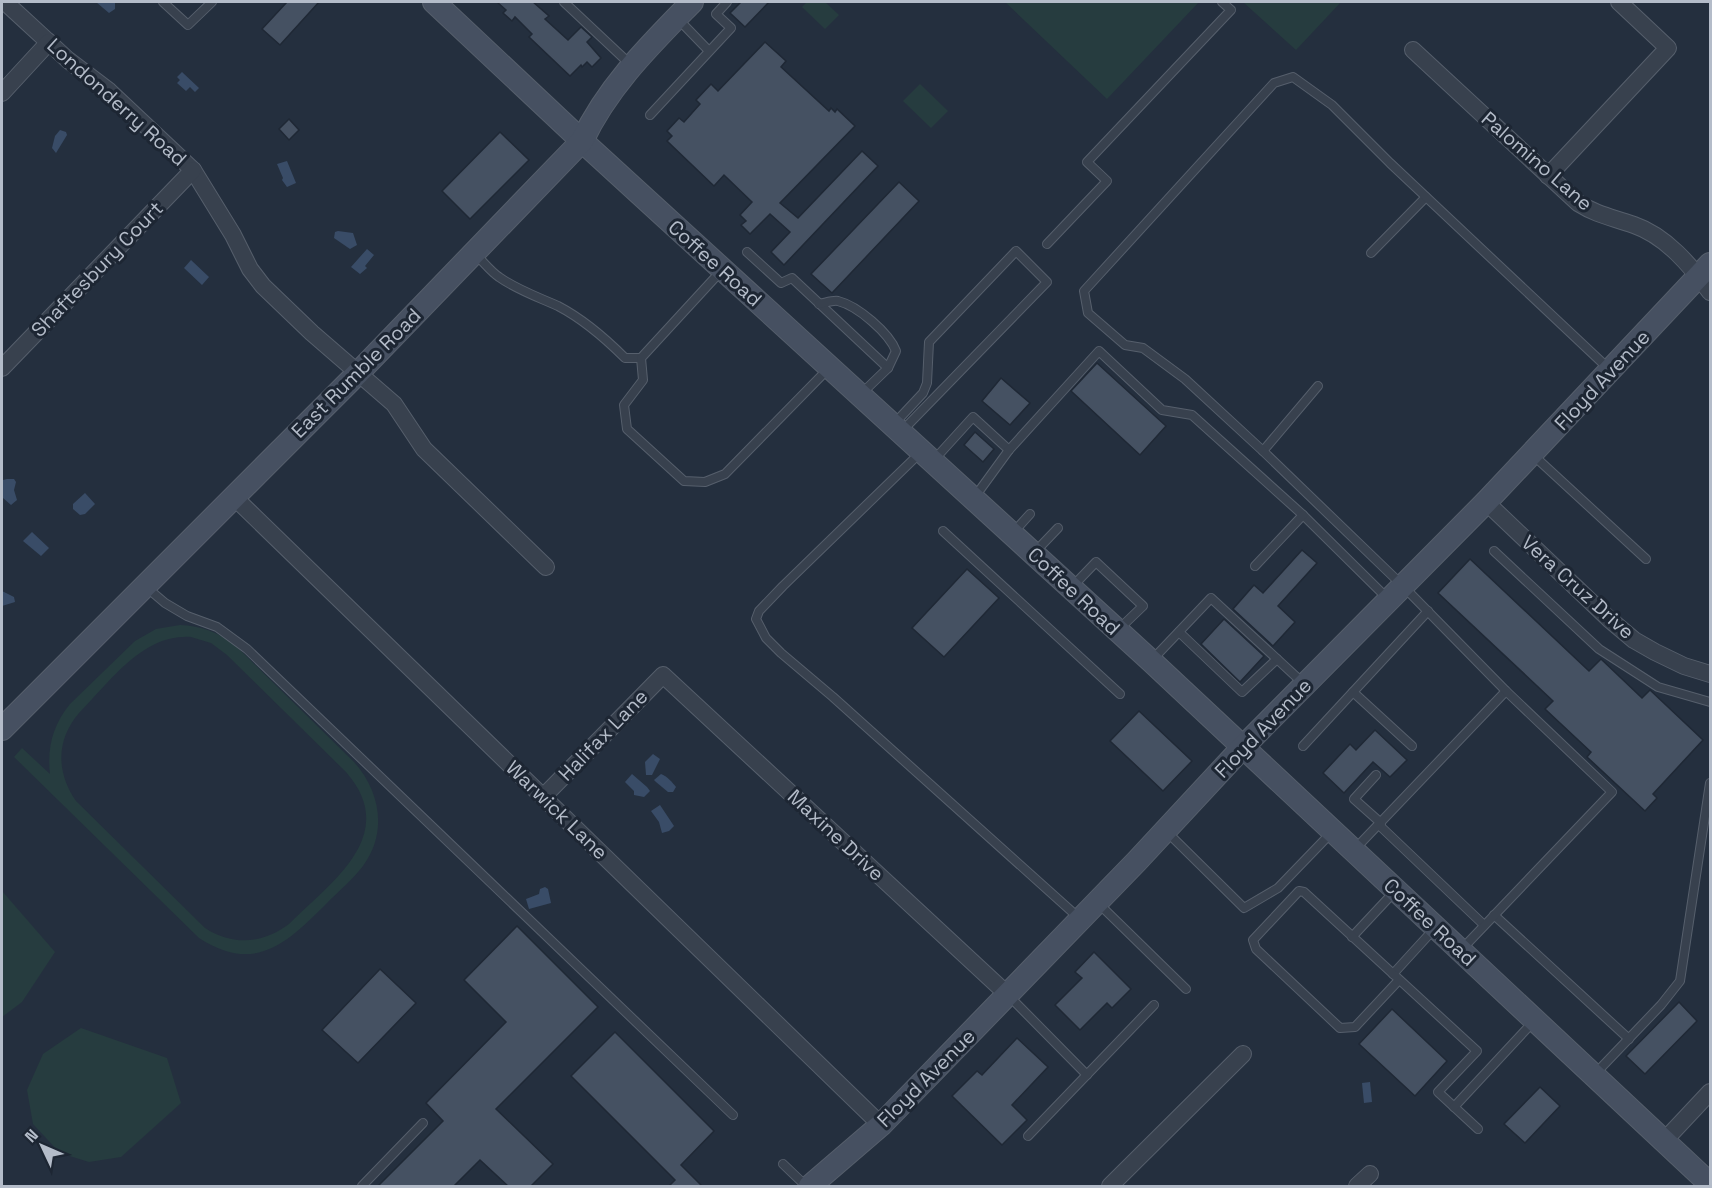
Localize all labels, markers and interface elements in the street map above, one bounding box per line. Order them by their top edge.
street label: Londonderry Road [42,32,192,172]
street label: Palomino Lane [1476,106,1598,216]
street label: Shaftesbury Court [25,195,169,343]
street label: Coffee Road [663,214,767,312]
street label: East Rumble Road [286,303,426,443]
street label: Floyd Avenue [1549,324,1655,436]
street label: Vera Cruz Drive [1516,529,1640,645]
street label: Coffee Road [1022,541,1126,641]
street label: Floyd Avenue [1209,673,1317,783]
street label: Halifax Lane [553,683,653,787]
street label: Warwick Lane [501,755,613,865]
street label: Maxine Drive [782,784,890,886]
street label: Coffee Road [1378,872,1482,972]
street label: Floyd Avenue [871,1023,981,1133]
north arrow [12,1116,72,1176]
text: N [20,1125,43,1147]

